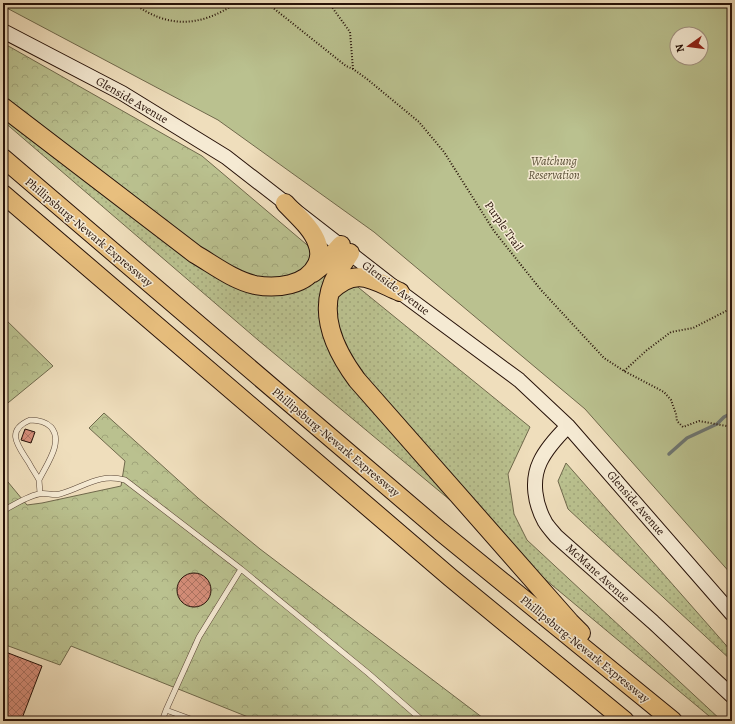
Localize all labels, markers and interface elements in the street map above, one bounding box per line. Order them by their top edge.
north arrow [669,26,709,66]
text: N [672,43,688,54]
street label: Glenside Avenue [93,73,171,127]
park label: Watchung Reservation [528,153,580,183]
street label: Phillipsburg-Newark Expressway [22,174,157,291]
street label: Purple Trail [481,198,527,254]
street label: Glenside Avenue [359,257,433,319]
street label: Phillipsburg-Newark Expressway [269,384,404,501]
street label: Glenside Avenue [603,467,669,539]
street label: McMane Avenue [563,540,633,606]
street label: Phillipsburg-Newark Expressway [517,592,654,707]

